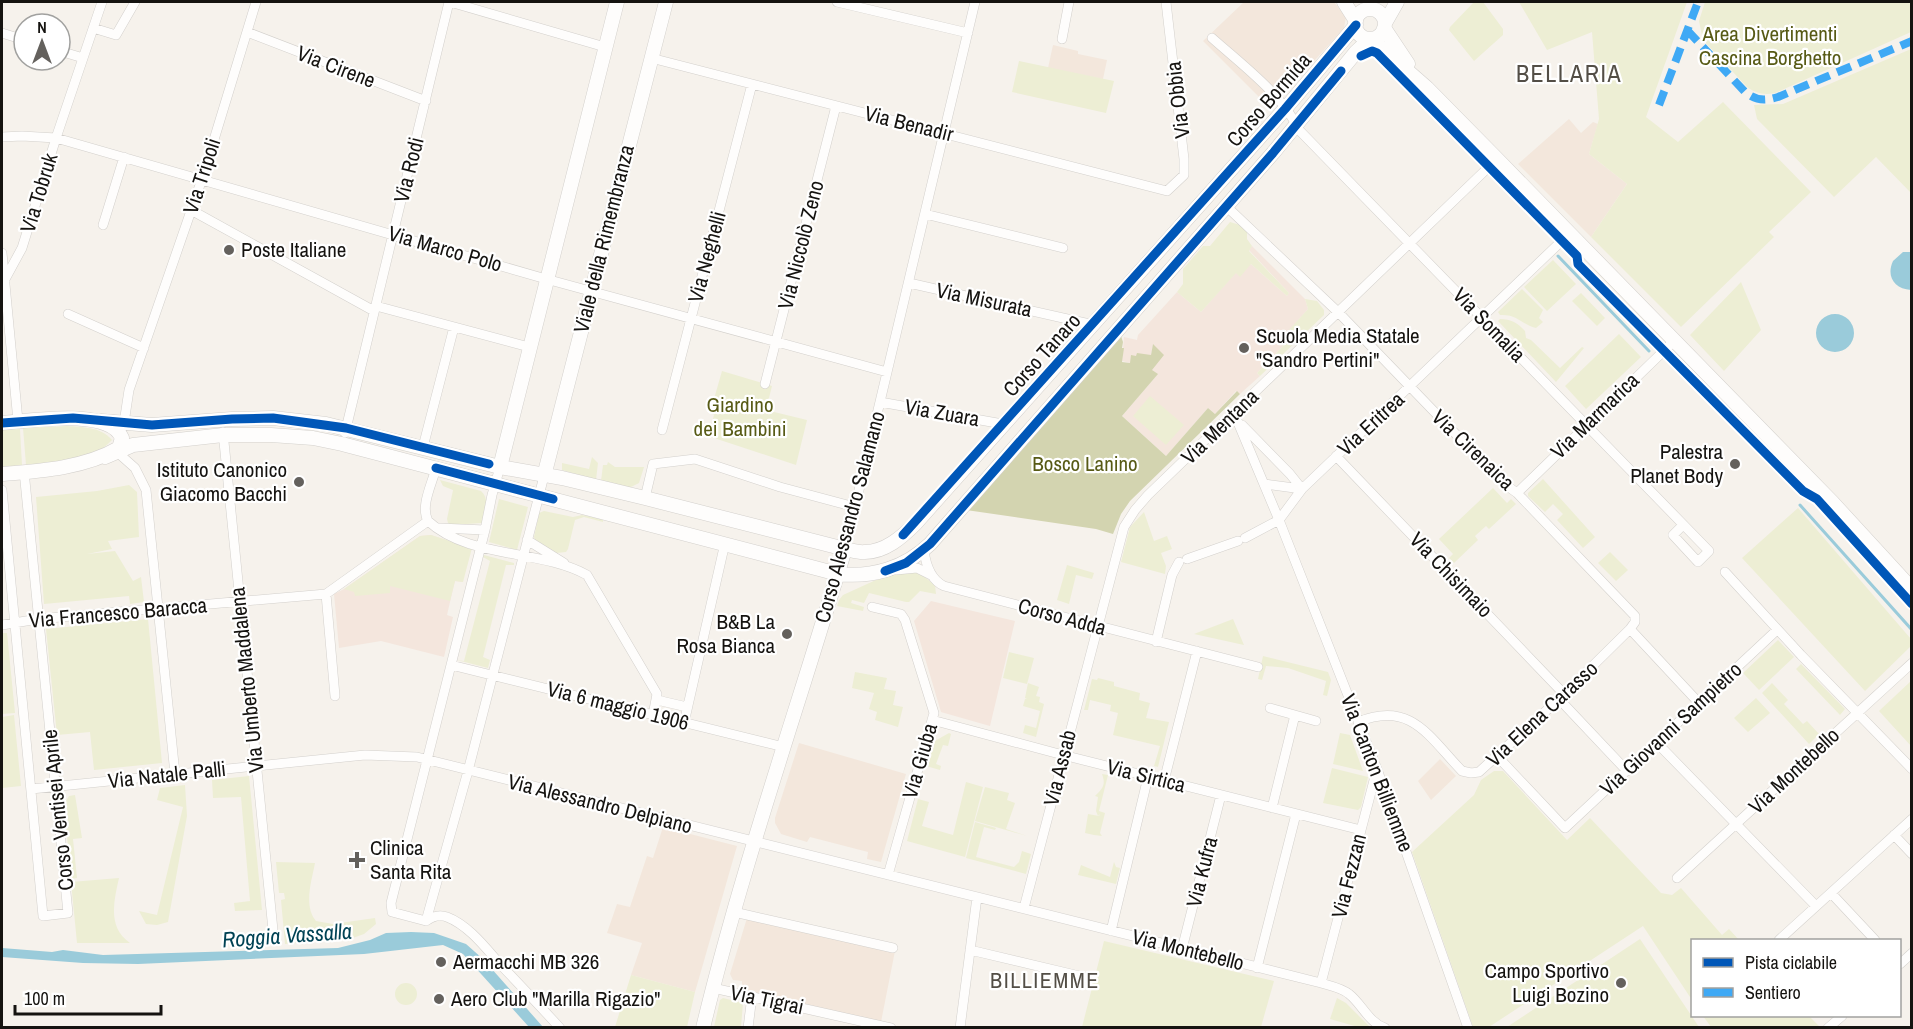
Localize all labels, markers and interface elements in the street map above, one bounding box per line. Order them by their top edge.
north arrow [12,12,72,72]
text: N [37,16,47,38]
park label: Area Divertimenti Cascina Borghetto [1699,19,1841,72]
street label: Via Cirene [293,38,380,95]
street label: Corso Bormida [1220,46,1318,153]
district label: BELLARIA [1516,57,1622,89]
street label: Via Obbia [1158,60,1197,140]
street label: Via Benadir [862,98,957,149]
street label: Via Tripoli [176,134,227,218]
street label: Via Rodi [386,134,431,206]
street label: Viale della Rimembranza [566,141,641,336]
street label: Via Tobruk [13,149,64,236]
street label: Via Niccolò Zeno [771,177,831,312]
street label: Via Neghelli [680,208,733,306]
street label: Via Marco Polo [385,218,506,279]
place label: Poste Italiane [241,235,346,264]
marker: Poste Italiane [222,243,236,257]
street label: Via Misurata [933,275,1035,324]
street label: Via Somalia [1446,281,1533,369]
street label: Corso Tanaro [996,307,1087,403]
place label: Scuola Media Statale "Sandro Pertini" [1256,321,1420,374]
marker: Scuola Media Statale "Sandro Pertini" [1237,341,1251,355]
street label: Via Marmarica [1544,366,1646,465]
street label: Via Mentana [1175,382,1265,471]
street label: Via Eritrea [1331,385,1411,462]
park label: Giardino dei Bambini [694,390,786,443]
street label: Via Zuara [902,392,982,433]
street label: Via Cirenaica [1426,403,1521,497]
street label: Corso Alessandro Salamano [807,408,892,626]
place label: Palestra Planet Body [1630,437,1723,490]
park label: Bosco Lanino [1032,449,1138,478]
place label: Istituto Canonico Giacomo Bacchi [157,455,287,508]
marker: Palestra Planet Body [1728,457,1742,471]
marker: Istituto Canonico Giacomo Bacchi [292,475,306,489]
street label: Via Chisimaio [1403,525,1500,624]
street label: Via Umberto Maddalena [222,585,271,774]
street label: Via Francesco Baracca [28,590,209,635]
street label: Corso Adda [1015,591,1110,642]
place label: B&B La Rosa Bianca [676,607,775,660]
marker: B&B La Rosa Bianca [780,627,794,641]
street label: Via Elena Carasso [1479,654,1604,773]
street label: Via Giovanni Sampietro [1593,655,1748,802]
street label: Via 6 maggio 1906 [544,674,692,737]
street label: Via Canton Billiemme [1334,690,1421,856]
street label: Via Giuba [895,719,944,802]
street label: Via Montebello [1742,721,1845,820]
street label: Via Assab [1036,727,1083,809]
street label: Corso Ventisei Aprile [35,728,80,892]
street label: Via Sirtica [1104,752,1189,799]
street label: Via Natale Palli [107,754,227,795]
street label: Via Alessandro Delpiano [505,767,695,840]
street label: Via Fezzan [1324,831,1373,921]
place label: Clinica Santa Rita [370,833,452,886]
street label: Via Kufra [1179,833,1224,910]
marker: Clinica Santa Rita [348,851,366,869]
water label: Roggia Vassalla [221,916,353,954]
street label: Via Montebello [1129,922,1247,977]
legend [1691,939,1901,1017]
place label: Aermacchi MB 326 [452,947,599,976]
text: Pista ciclabile [1745,950,1837,975]
marker: Aermacchi MB 326 [434,955,448,969]
place label: Campo Sportivo Luigi Bozino [1485,956,1609,1009]
district label: BILLIEMME [990,965,1100,995]
marker: Campo Sportivo Luigi Bozino [1614,976,1628,990]
scale bar [15,978,160,1016]
street label: Via Tigrai [728,978,807,1021]
text: Sentiero [1745,980,1801,1005]
place label: Aero Club "Marilla Rigazio" [450,984,660,1013]
text: 100 m [24,986,65,1011]
marker: Aero Club "Marilla Rigazio" [432,992,446,1006]

